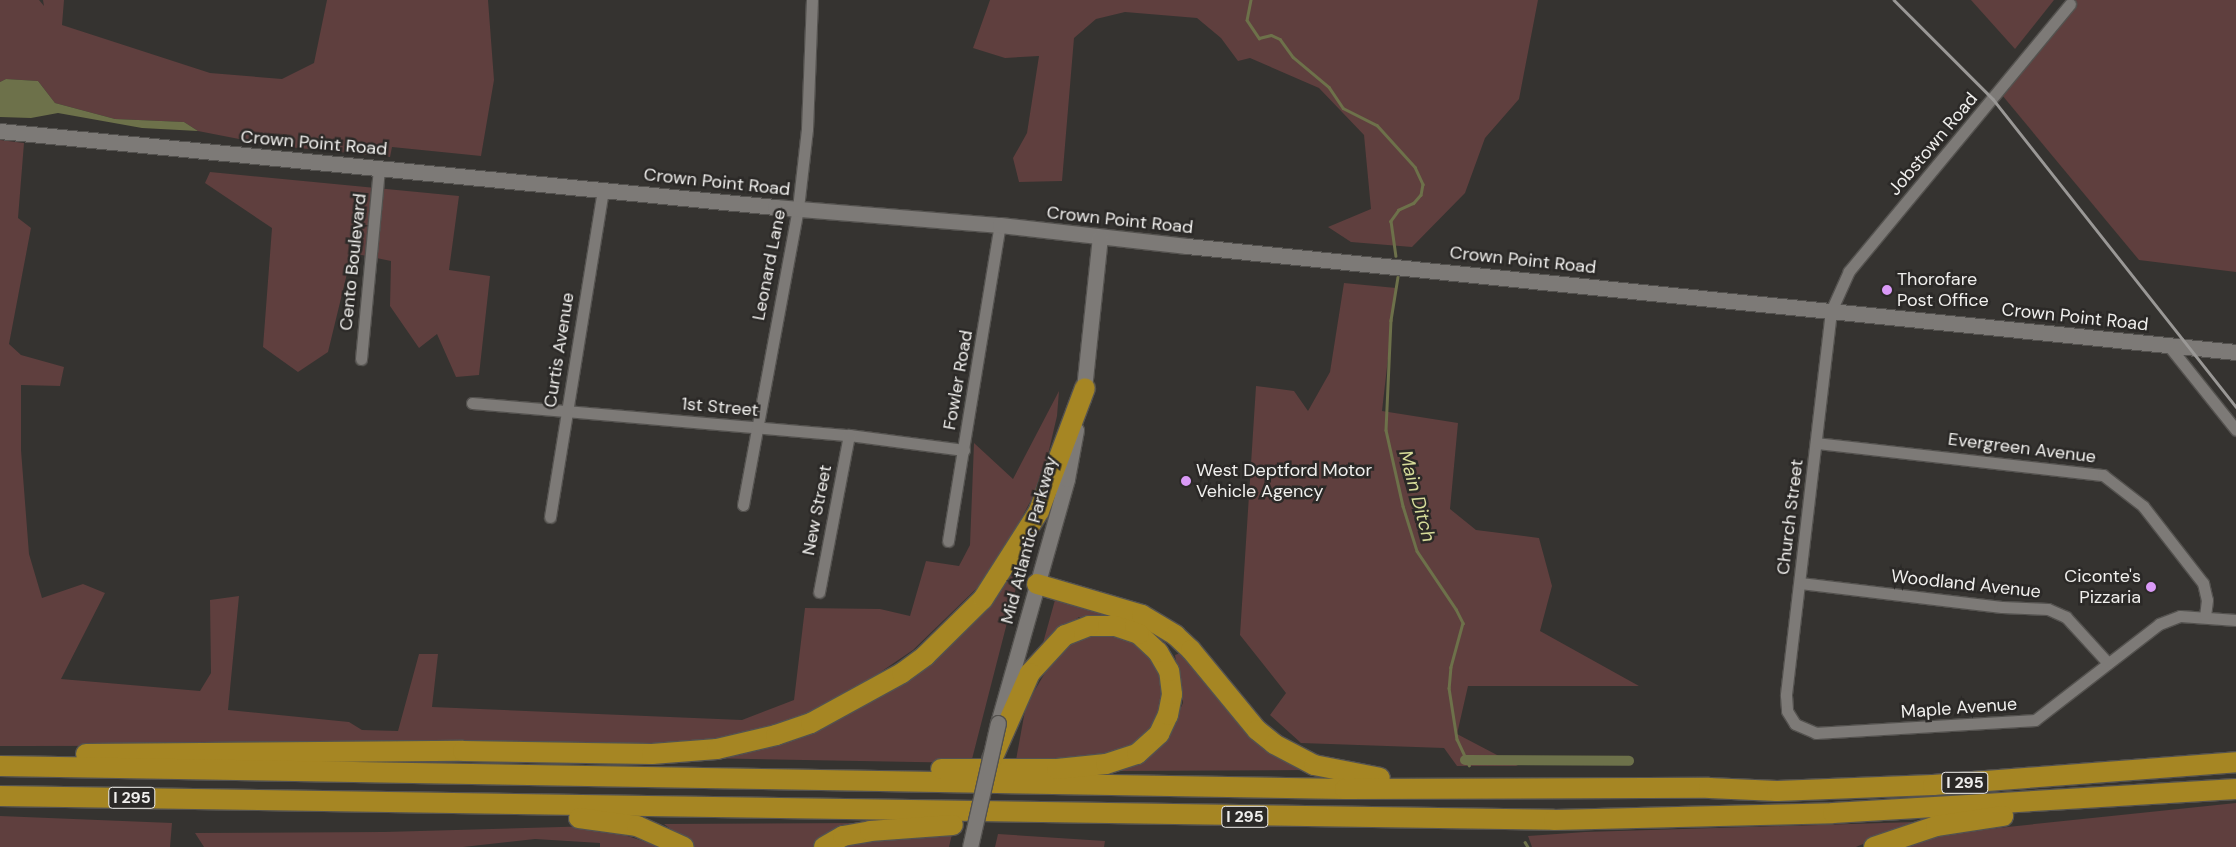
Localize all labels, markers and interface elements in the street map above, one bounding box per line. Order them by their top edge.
street label: Jobstown Road [1884,88,1982,200]
street label: Crown Point Road [240,126,388,160]
street label: Crown Point Road [643,164,791,200]
street label: Cento Boulevard [335,192,371,332]
street label: Crown Point Road [1046,202,1194,238]
street label: Leonard Lane [748,208,790,322]
street label: Crown Point Road [1449,242,1597,278]
place label: Thorofare Post Office [1897,269,1989,312]
marker: Thorofare Post Office [1881,284,1893,296]
street label: Curtis Avenue [539,291,579,409]
street label: Crown Point Road [2001,299,2149,335]
street label: Fowler Road [939,328,977,432]
street label: 1st Street [681,393,759,421]
street label: Evergreen Avenue [1947,428,2097,468]
water label: Main Ditch [1394,448,1440,544]
street label: Mid Atlantic Parkway [996,454,1062,626]
street label: Church Street [1772,458,1808,576]
place label: West Deptford Motor Vehicle Agency [1196,460,1372,502]
street label: New Street [798,463,836,557]
marker: West Deptford Motor Vehicle Agency [1180,475,1192,487]
street label: Woodland Avenue [1890,565,2042,603]
place label: Ciconte's Pizzaria [2064,566,2141,608]
marker: Ciconte's Pizzaria [2145,581,2157,593]
street label: Maple Avenue [1900,693,2018,723]
road number: I 295 [1941,770,1989,796]
road number: I 295 [108,784,156,811]
road number: I 295 [1221,804,1269,830]

